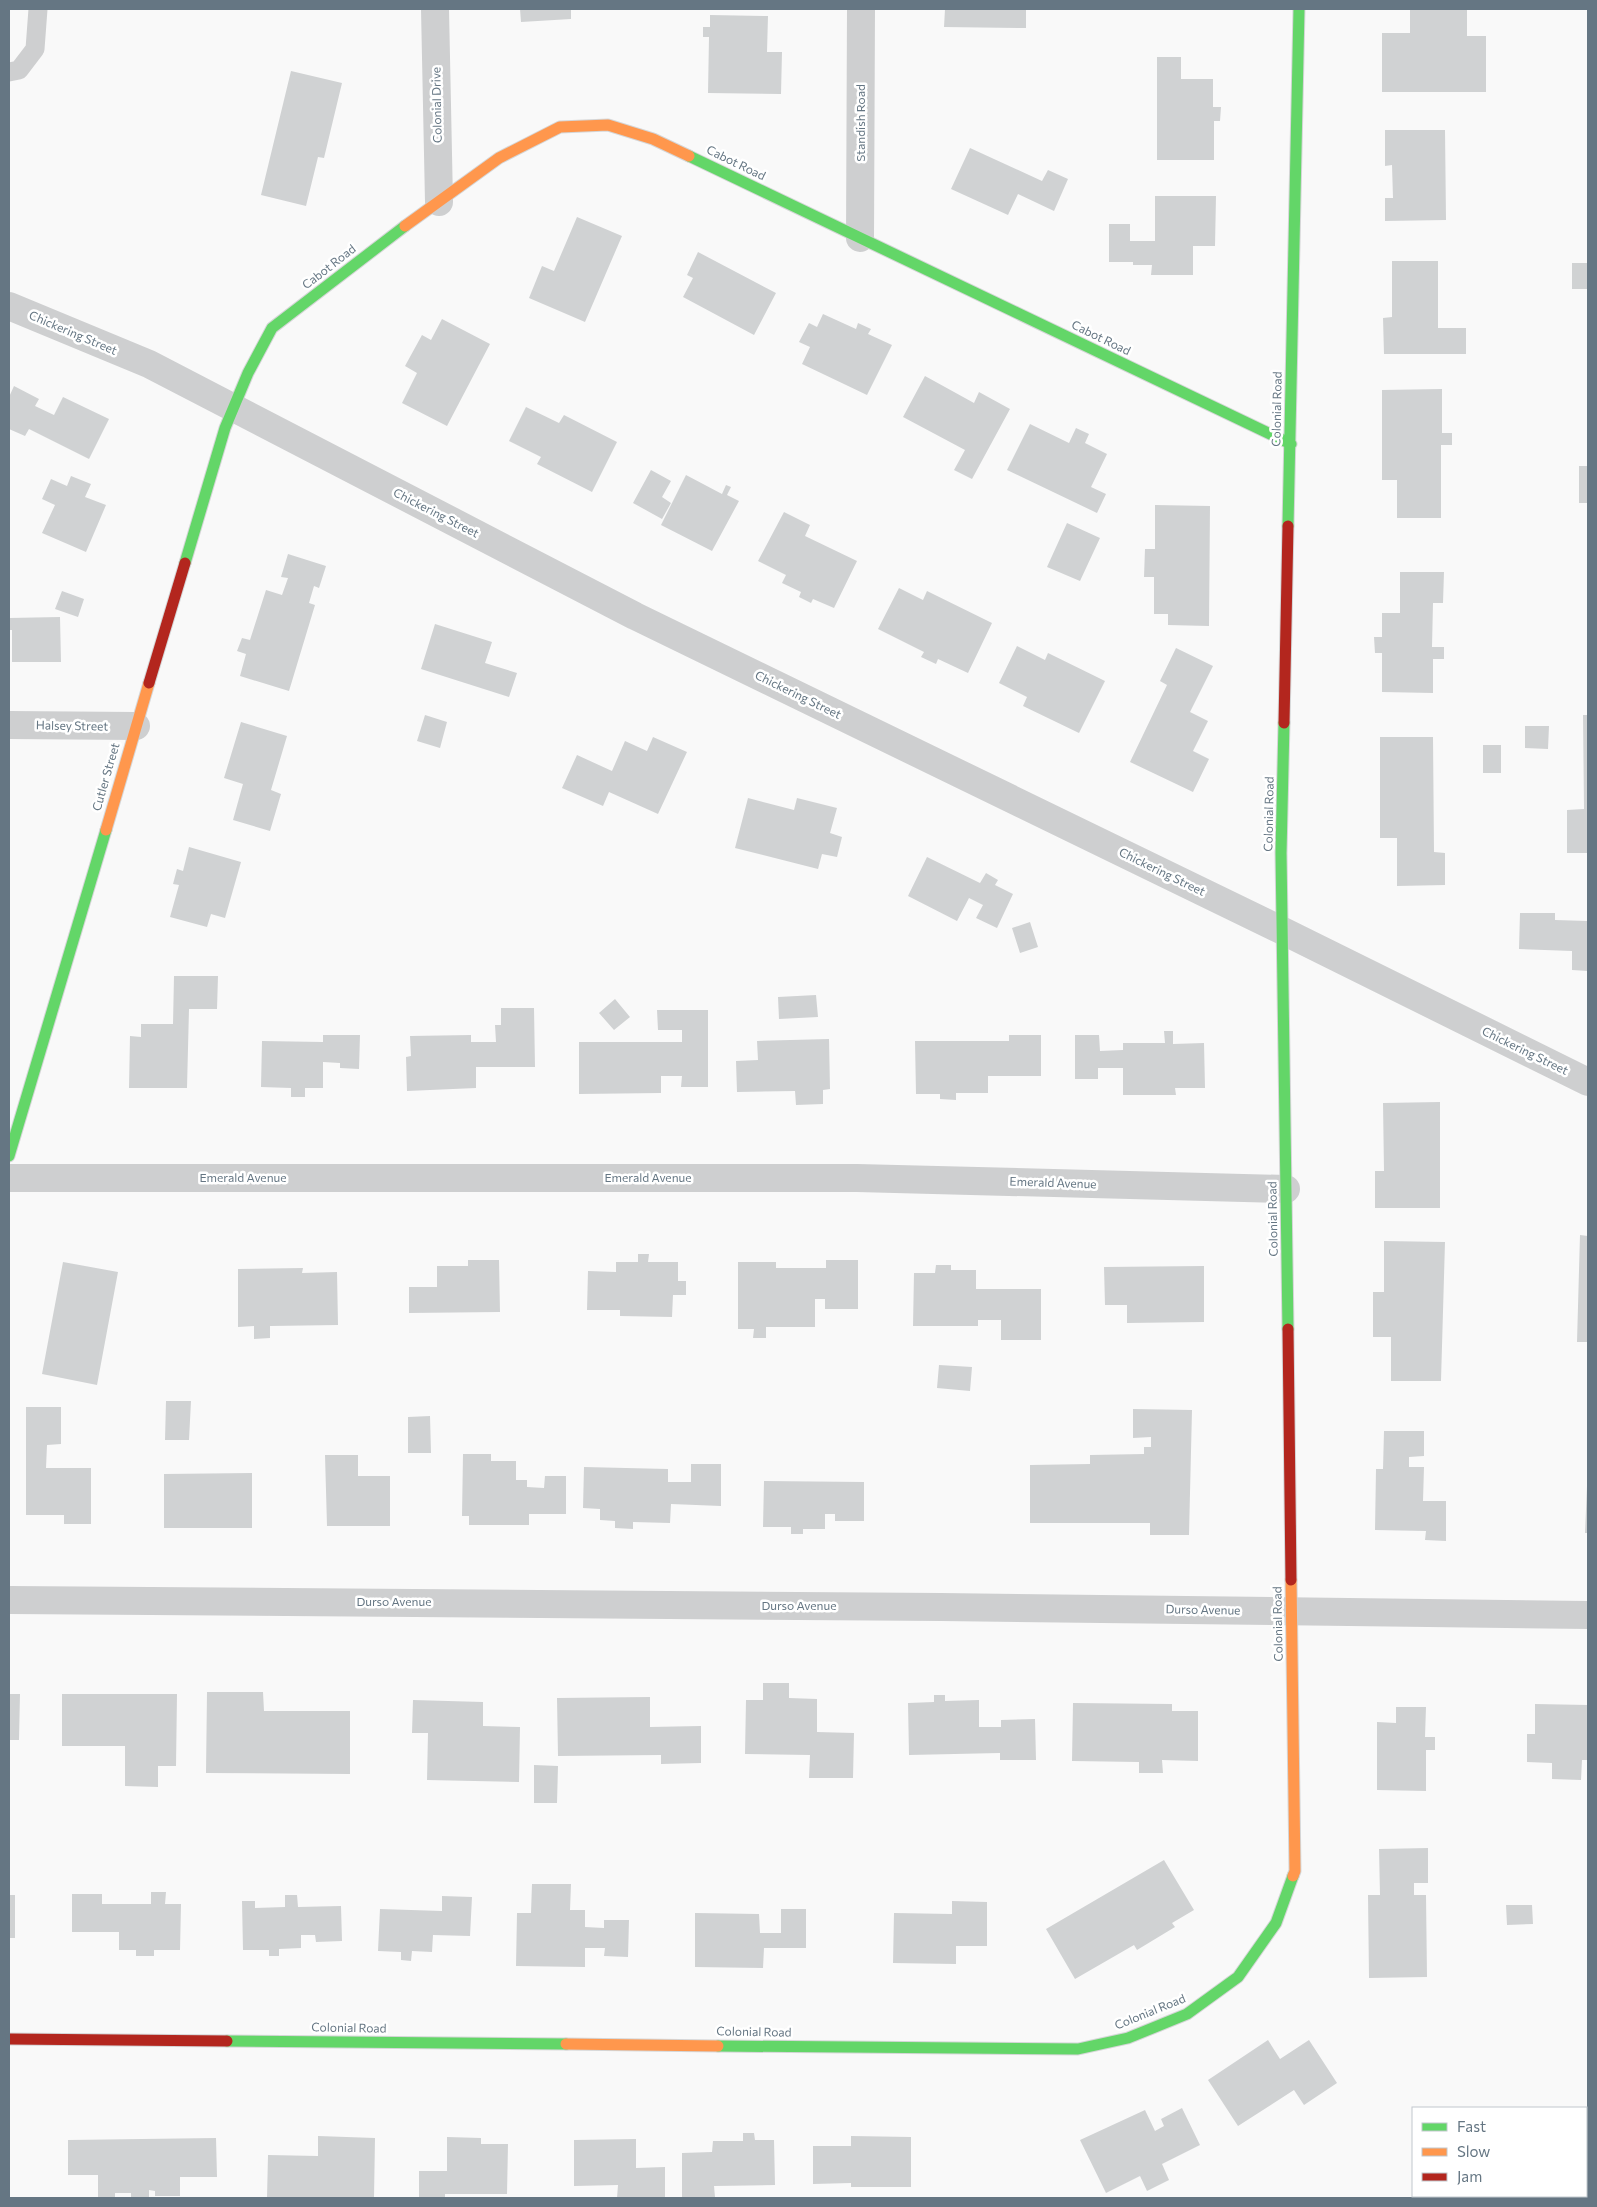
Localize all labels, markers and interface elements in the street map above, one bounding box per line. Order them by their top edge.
street label: Colonial Drive [428,67,444,143]
street label: Standish Road [853,84,867,162]
street label: Cabot Road [705,142,768,182]
street label: Cabot Road [299,241,358,291]
street label: Chickering Street [27,307,120,357]
street label: Cabot Road [1070,317,1133,357]
street label: Colonial Road [1268,371,1284,447]
street label: Chickering Street [391,484,482,540]
street label: Chickering Street [753,667,844,721]
street label: Halsey Street [36,717,108,733]
street label: Cutler Street [89,741,121,812]
street label: Colonial Road [1260,776,1276,852]
street label: Chickering Street [1117,844,1208,898]
street label: Chickering Street [1480,1023,1571,1077]
street label: Emerald Avenue [199,1170,287,1184]
street label: Emerald Avenue [604,1170,692,1184]
street label: Emerald Avenue [1009,1173,1097,1191]
street label: Colonial Road [1264,1181,1280,1257]
street label: Colonial Road [1269,1586,1285,1662]
street label: Durso Avenue [356,1594,432,1608]
street label: Durso Avenue [761,1598,837,1612]
street label: Durso Avenue [1165,1601,1241,1617]
street label: Colonial Road [1112,1990,1187,2032]
street label: Colonial Road [311,2019,387,2035]
street label: Colonial Road [716,2023,792,2039]
legend [1412,2107,1587,2197]
text: Fast [1457,2117,1486,2135]
text: Slow [1457,2142,1490,2160]
text: Jam [1457,2167,1482,2185]

